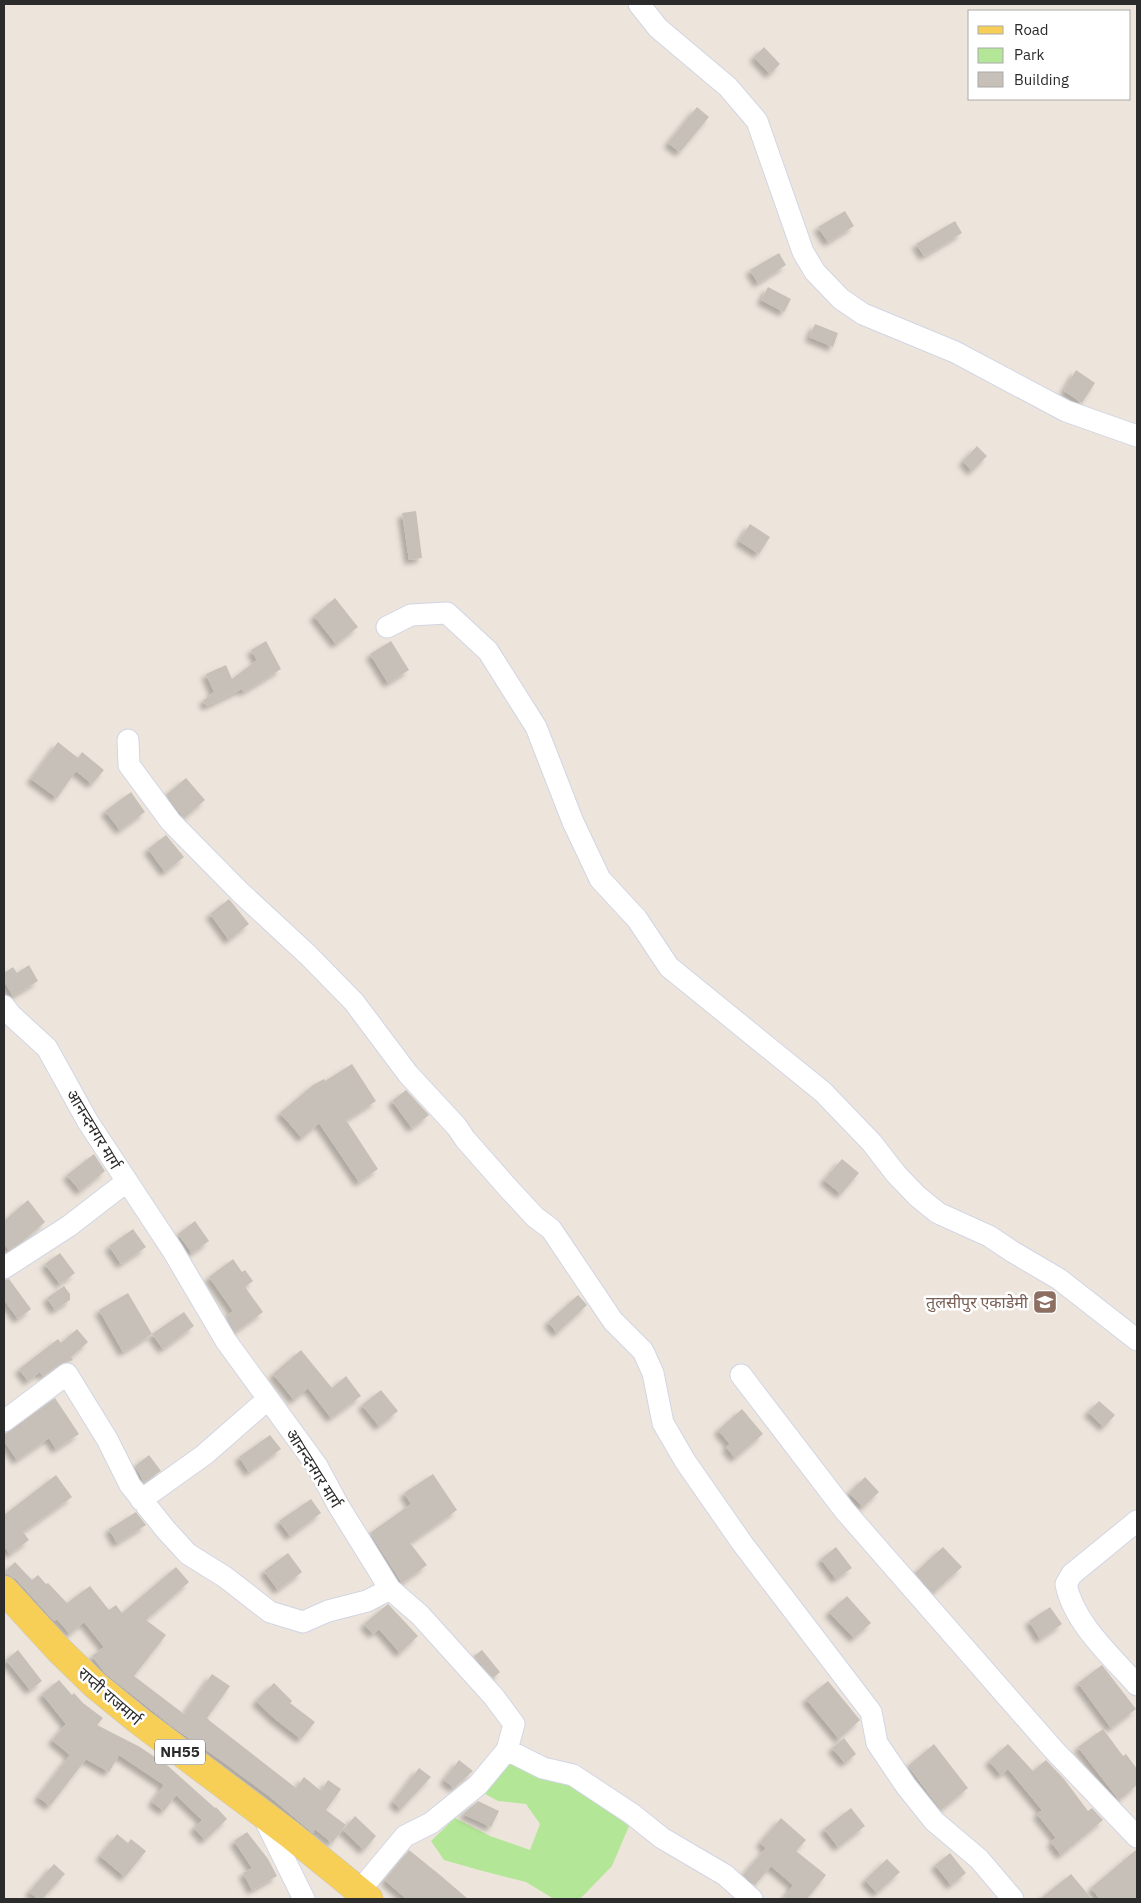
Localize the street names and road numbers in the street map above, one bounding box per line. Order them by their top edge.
street label: आनन्दनगर मार्ग [62,1085,126,1173]
street label: आनन्दनगर मार्ग [282,1425,347,1512]
street label: राप्ती राजमार्ग [74,1663,147,1730]
road number: NH55 [155,1740,205,1764]

